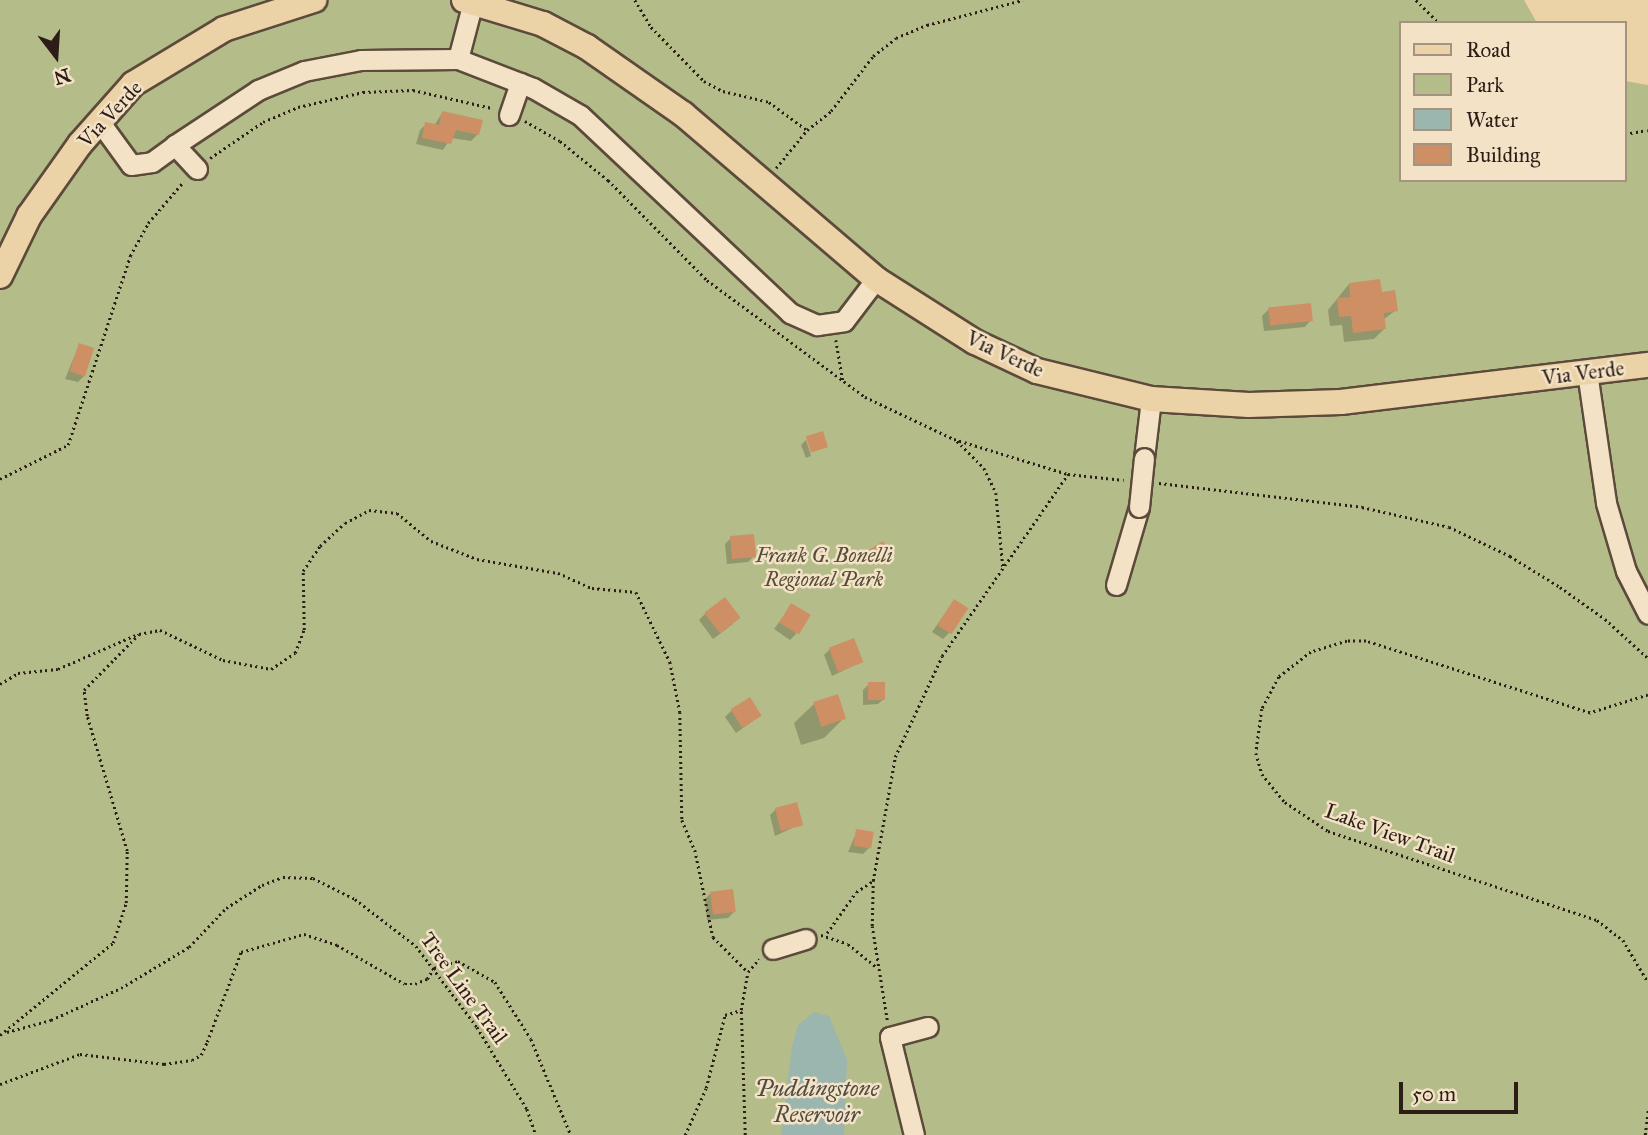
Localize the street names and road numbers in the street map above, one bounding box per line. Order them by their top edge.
street label: Via Verde [73,75,147,153]
street label: Via Verde [962,325,1048,383]
street label: Via Verde [1540,355,1626,391]
street label: Lake View Trail [1322,798,1458,868]
street label: Tree Line Trail [415,927,513,1049]

